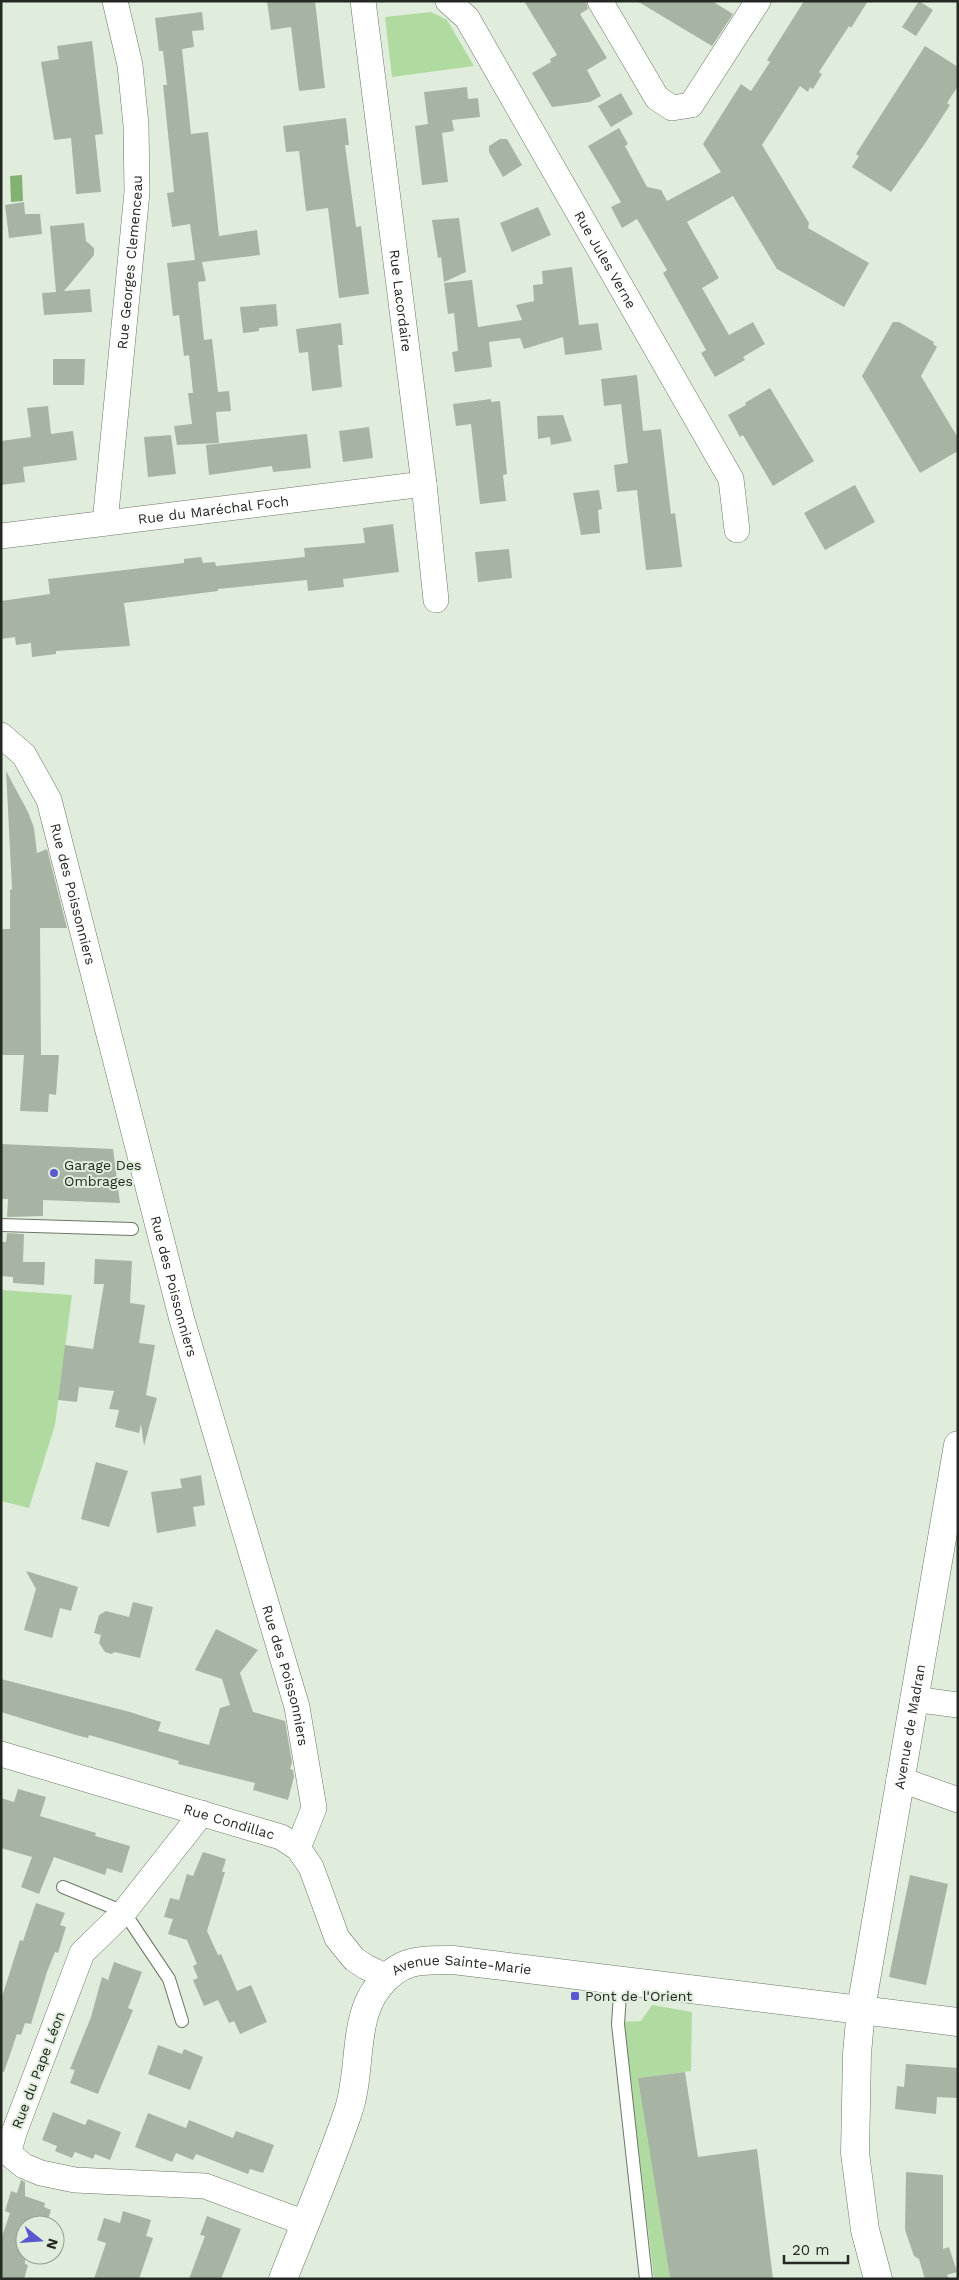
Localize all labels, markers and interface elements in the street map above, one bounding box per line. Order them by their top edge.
street label: Rue Georges Clemenceau [114,175,145,350]
street label: Rue Jules Verne [571,208,640,311]
street label: Rue Lacordaire [386,249,415,353]
street label: Rue du Maréchal Foch [137,493,290,527]
street label: Rue des Poissonniers [47,822,99,966]
place label: Garage Des Ombrages [64,1157,141,1189]
marker: Garage Des Ombrages [48,1167,60,1179]
street label: Rue des Poissonniers [148,1214,200,1359]
street label: Rue des Poissonniers [259,1603,311,1747]
street label: Avenue de Madran [891,1663,928,1790]
street label: Rue Condillac [182,1801,277,1843]
street label: Avenue Sainte-Marie [388,1952,532,1979]
place label: Pont de l'Orient [585,1988,692,2004]
marker: Pont de l'Orient [569,1990,581,2002]
street label: Rue du Pape Léon [8,2009,68,2131]
north arrow [15,2215,65,2265]
scale bar [784,2232,848,2264]
text: N [43,2237,62,2251]
text: 20 m [792,2241,830,2259]

